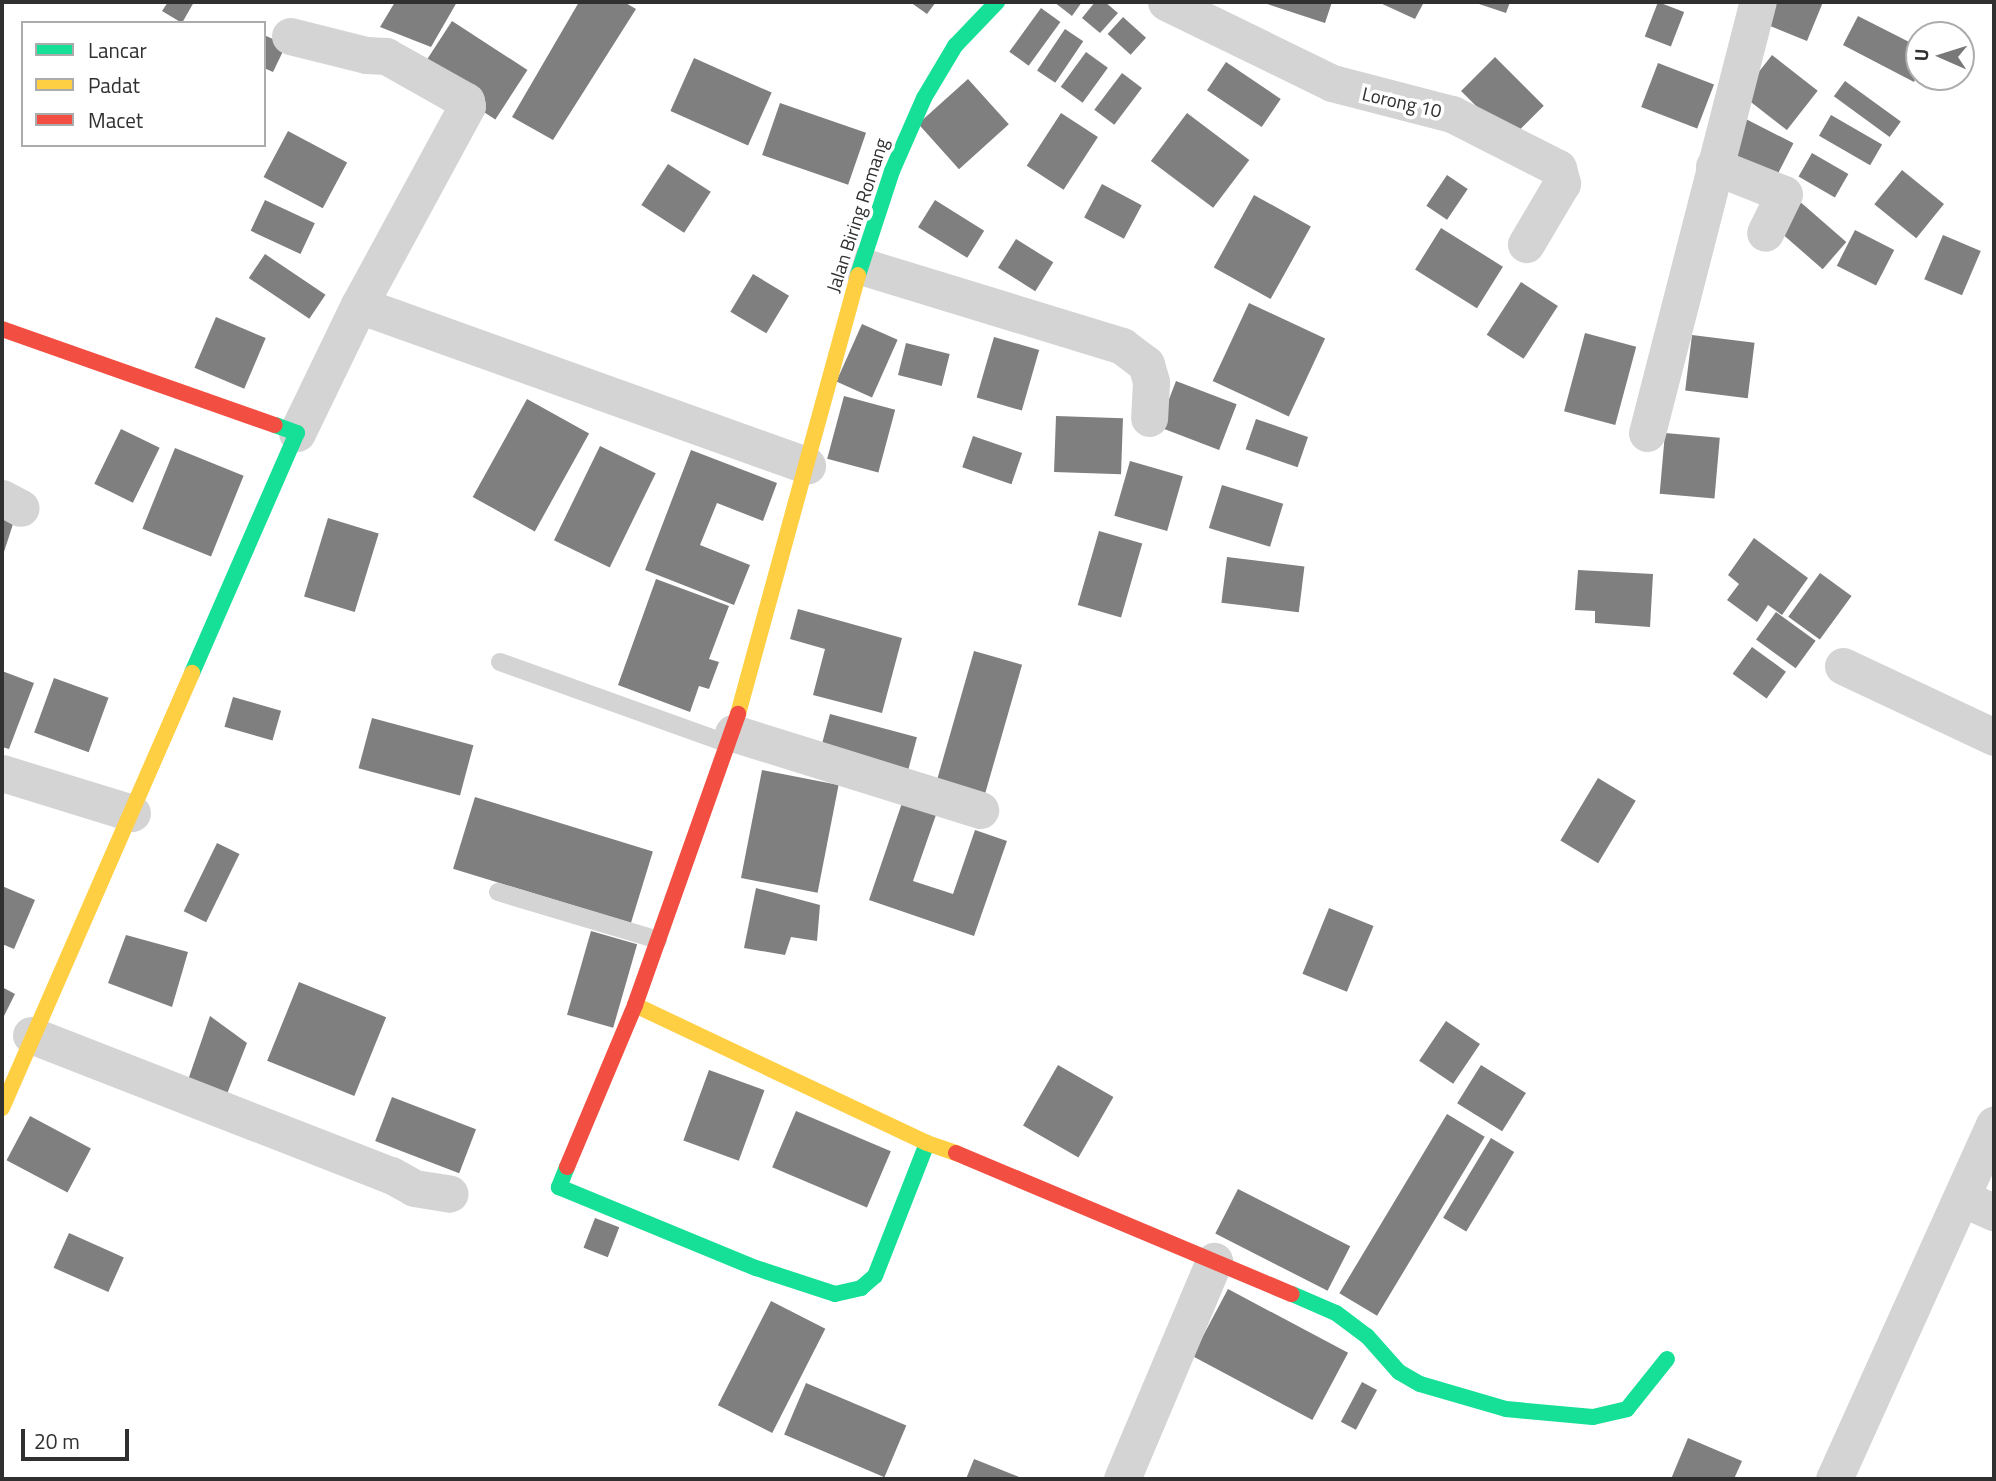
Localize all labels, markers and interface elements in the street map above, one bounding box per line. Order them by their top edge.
legend [21,21,266,147]
north arrow [1905,21,1975,91]
text: Lancar [88,34,147,66]
text: U [1906,48,1935,62]
text: Padat [88,69,140,101]
street label: Lorong 10 [1360,82,1444,122]
text: Macet [88,104,143,136]
street label: Jalan Biring Romang [821,135,893,295]
scale bar [24,1414,133,1458]
text: 20 m [34,1425,80,1457]

